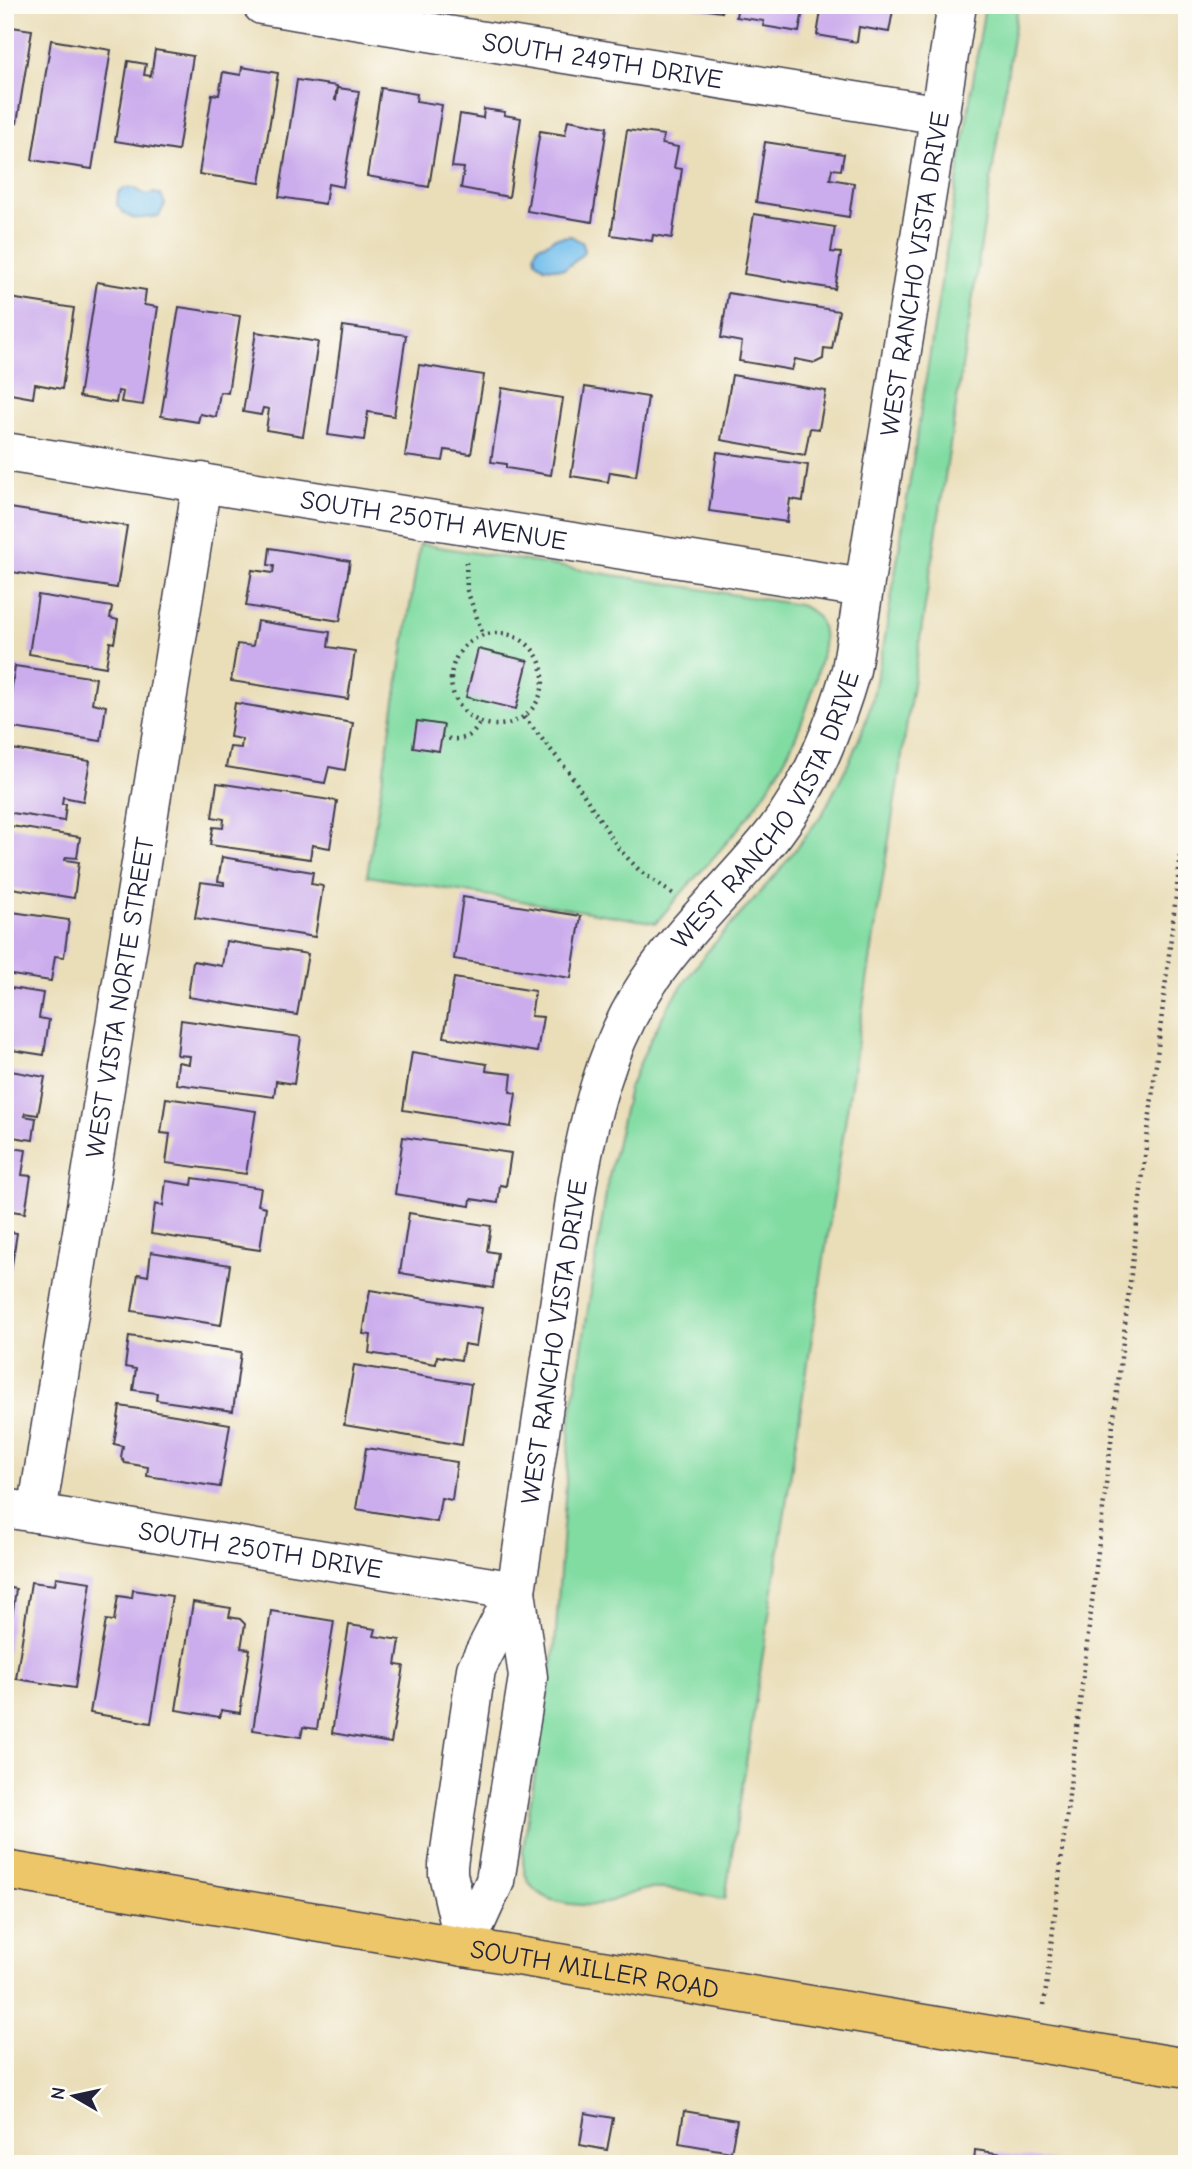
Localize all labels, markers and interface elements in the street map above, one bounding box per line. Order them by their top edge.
street label: SOUTH 249TH DRIVE [480,27,725,95]
street label: WEST RANCHO VISTA DRIVE [875,110,956,438]
street label: SOUTH 250TH AVENUE [298,485,569,557]
street label: WEST RANCHO VISTA DRIVE [665,668,866,955]
street label: WEST VISTA NORTE STREET [80,835,161,1160]
street label: WEST RANCHO VISTA DRIVE [515,1178,594,1506]
street label: SOUTH 250TH DRIVE [136,1516,385,1585]
street label: SOUTH MILLER ROAD [468,1934,721,2005]
north arrow [38,2060,108,2130]
text: N [46,2086,70,2101]

